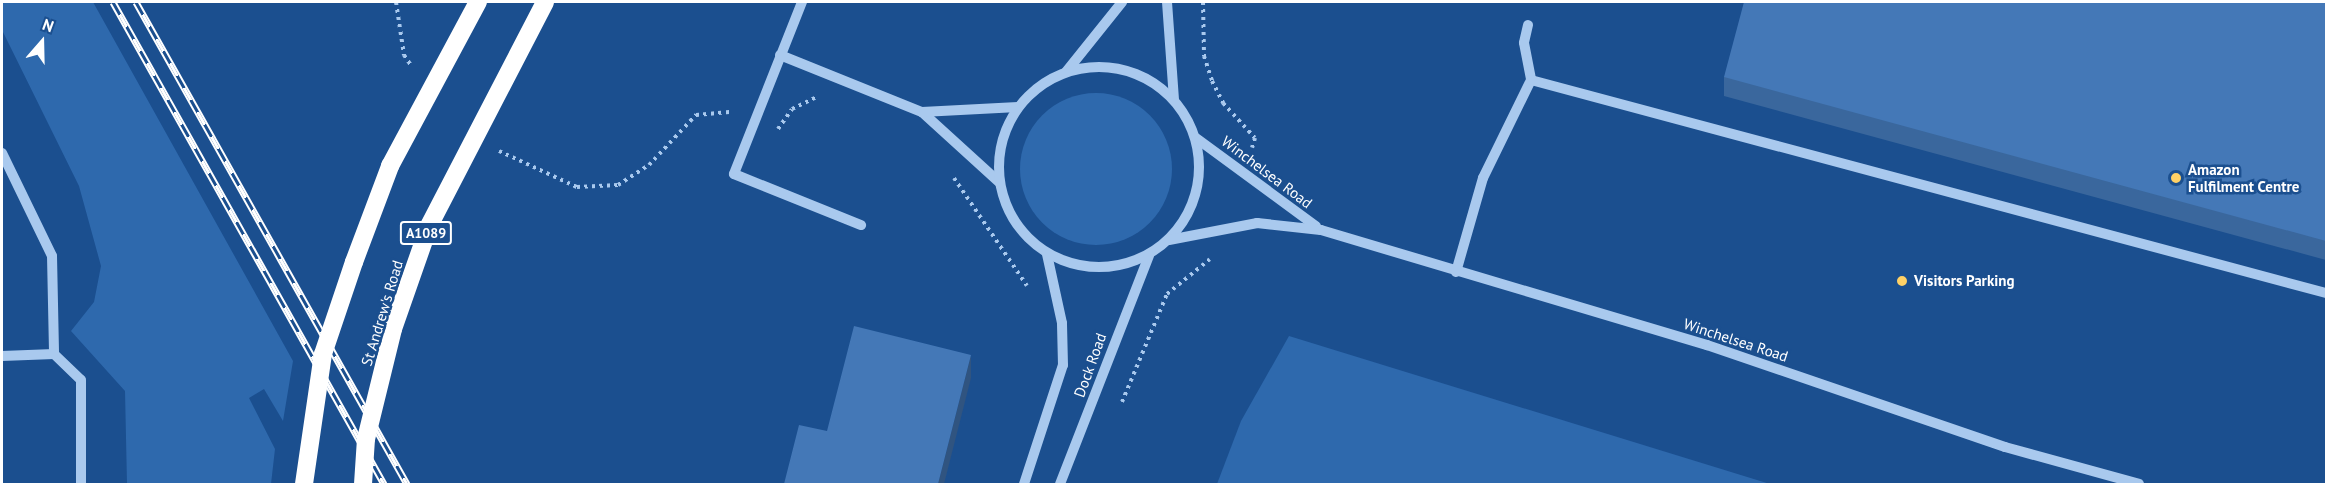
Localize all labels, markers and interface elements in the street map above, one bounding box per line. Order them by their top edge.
north arrow [12,12,72,72]
text: N [40,14,57,36]
street label: Winchelsea Road [1218,132,1316,212]
place label: Amazon Fulfilment Centre [2188,160,2299,195]
marker: Amazon Fulfilment Centre [2169,171,2183,185]
road number: A1089 [399,222,453,244]
street label: St Andrew's Road [357,258,407,368]
place label: Visitors Parking [1914,272,2014,290]
marker: Visitors Parking [1895,274,1909,288]
street label: Winchelsea Road [1682,315,1790,365]
street label: Dock Road [1070,330,1110,400]

